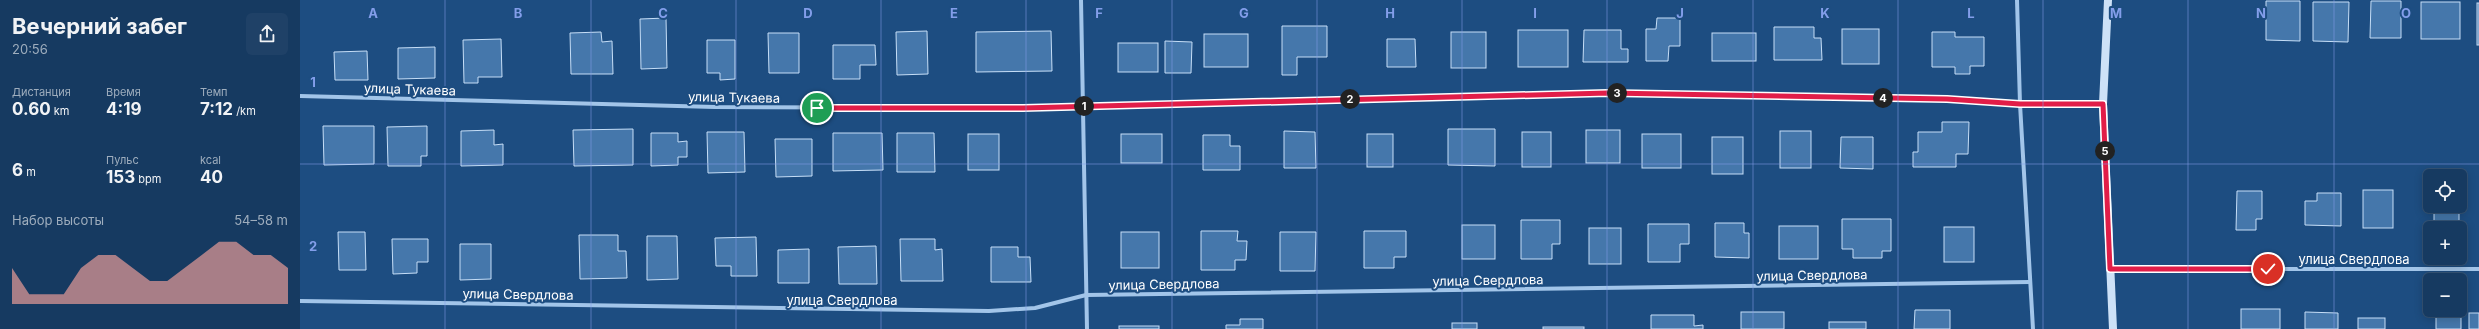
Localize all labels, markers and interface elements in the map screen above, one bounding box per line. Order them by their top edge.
text: A [368,5,378,21]
text: B [514,5,523,21]
text: C [658,5,668,21]
text: D [803,5,813,21]
text: E [950,5,958,21]
text: F [1095,5,1103,21]
text: G [1239,5,1249,21]
text: H [1385,5,1395,21]
text: I [1533,5,1537,21]
text: J [1676,5,1684,21]
text: K [1820,5,1830,21]
text: L [1967,5,1975,21]
text: M [2110,5,2122,21]
text: N [2256,5,2266,21]
text: O [2401,5,2411,21]
text: Вечерний забег [12,13,187,39]
button: share [246,13,288,55]
text: 20:56 [12,41,48,57]
text: 1 [310,74,316,90]
street label: улица Тукаева [364,79,456,99]
pin: 3 [1607,83,1627,103]
text: Дистанция [12,85,71,99]
text: Время [106,85,141,99]
text: Темп [200,85,228,99]
text: 3 [1613,86,1621,100]
street label: улица Тукаева [688,88,780,106]
pin: 4 [1873,88,1893,108]
pin: 2 [1340,89,1360,109]
pin [800,91,834,125]
text: 4 [1879,91,1887,105]
text: 2 [1347,92,1353,106]
pin: 1 [1074,96,1094,116]
icon: arrive [806,97,828,119]
text: 0.60 [12,99,51,119]
text: 4:19 [106,99,142,119]
text: 7:12 [200,99,233,119]
text: 1 [1082,99,1086,113]
text: km [51,104,69,118]
text: /km [233,104,256,118]
pin: 5 [2095,141,2115,161]
text: 5 [2101,144,2109,158]
text: Пульс [106,153,139,167]
text: kcal [200,153,221,167]
text: 6 [12,160,23,180]
text: m [23,165,36,179]
text: 153 [106,167,135,187]
text: 40 [200,167,223,187]
map controls [2423,169,2467,317]
button: locate [2423,169,2467,213]
text: bpm [135,172,161,186]
text: Набор высоты [12,212,104,228]
text: 54–58 m [234,212,288,228]
button: + [2423,221,2467,265]
text: 2 [309,238,317,254]
street label: улица Свердлова [2298,251,2410,267]
pin [2251,252,2285,286]
icon: check [2257,258,2279,280]
street label: улица Свердлова [1756,266,1868,284]
street label: улица Свердлова [1432,271,1544,289]
button: − [2423,273,2467,317]
street label: улица Свердлова [1108,275,1220,293]
street label: улица Свердлова [462,285,574,303]
street label: улица Свердлова [786,292,898,308]

